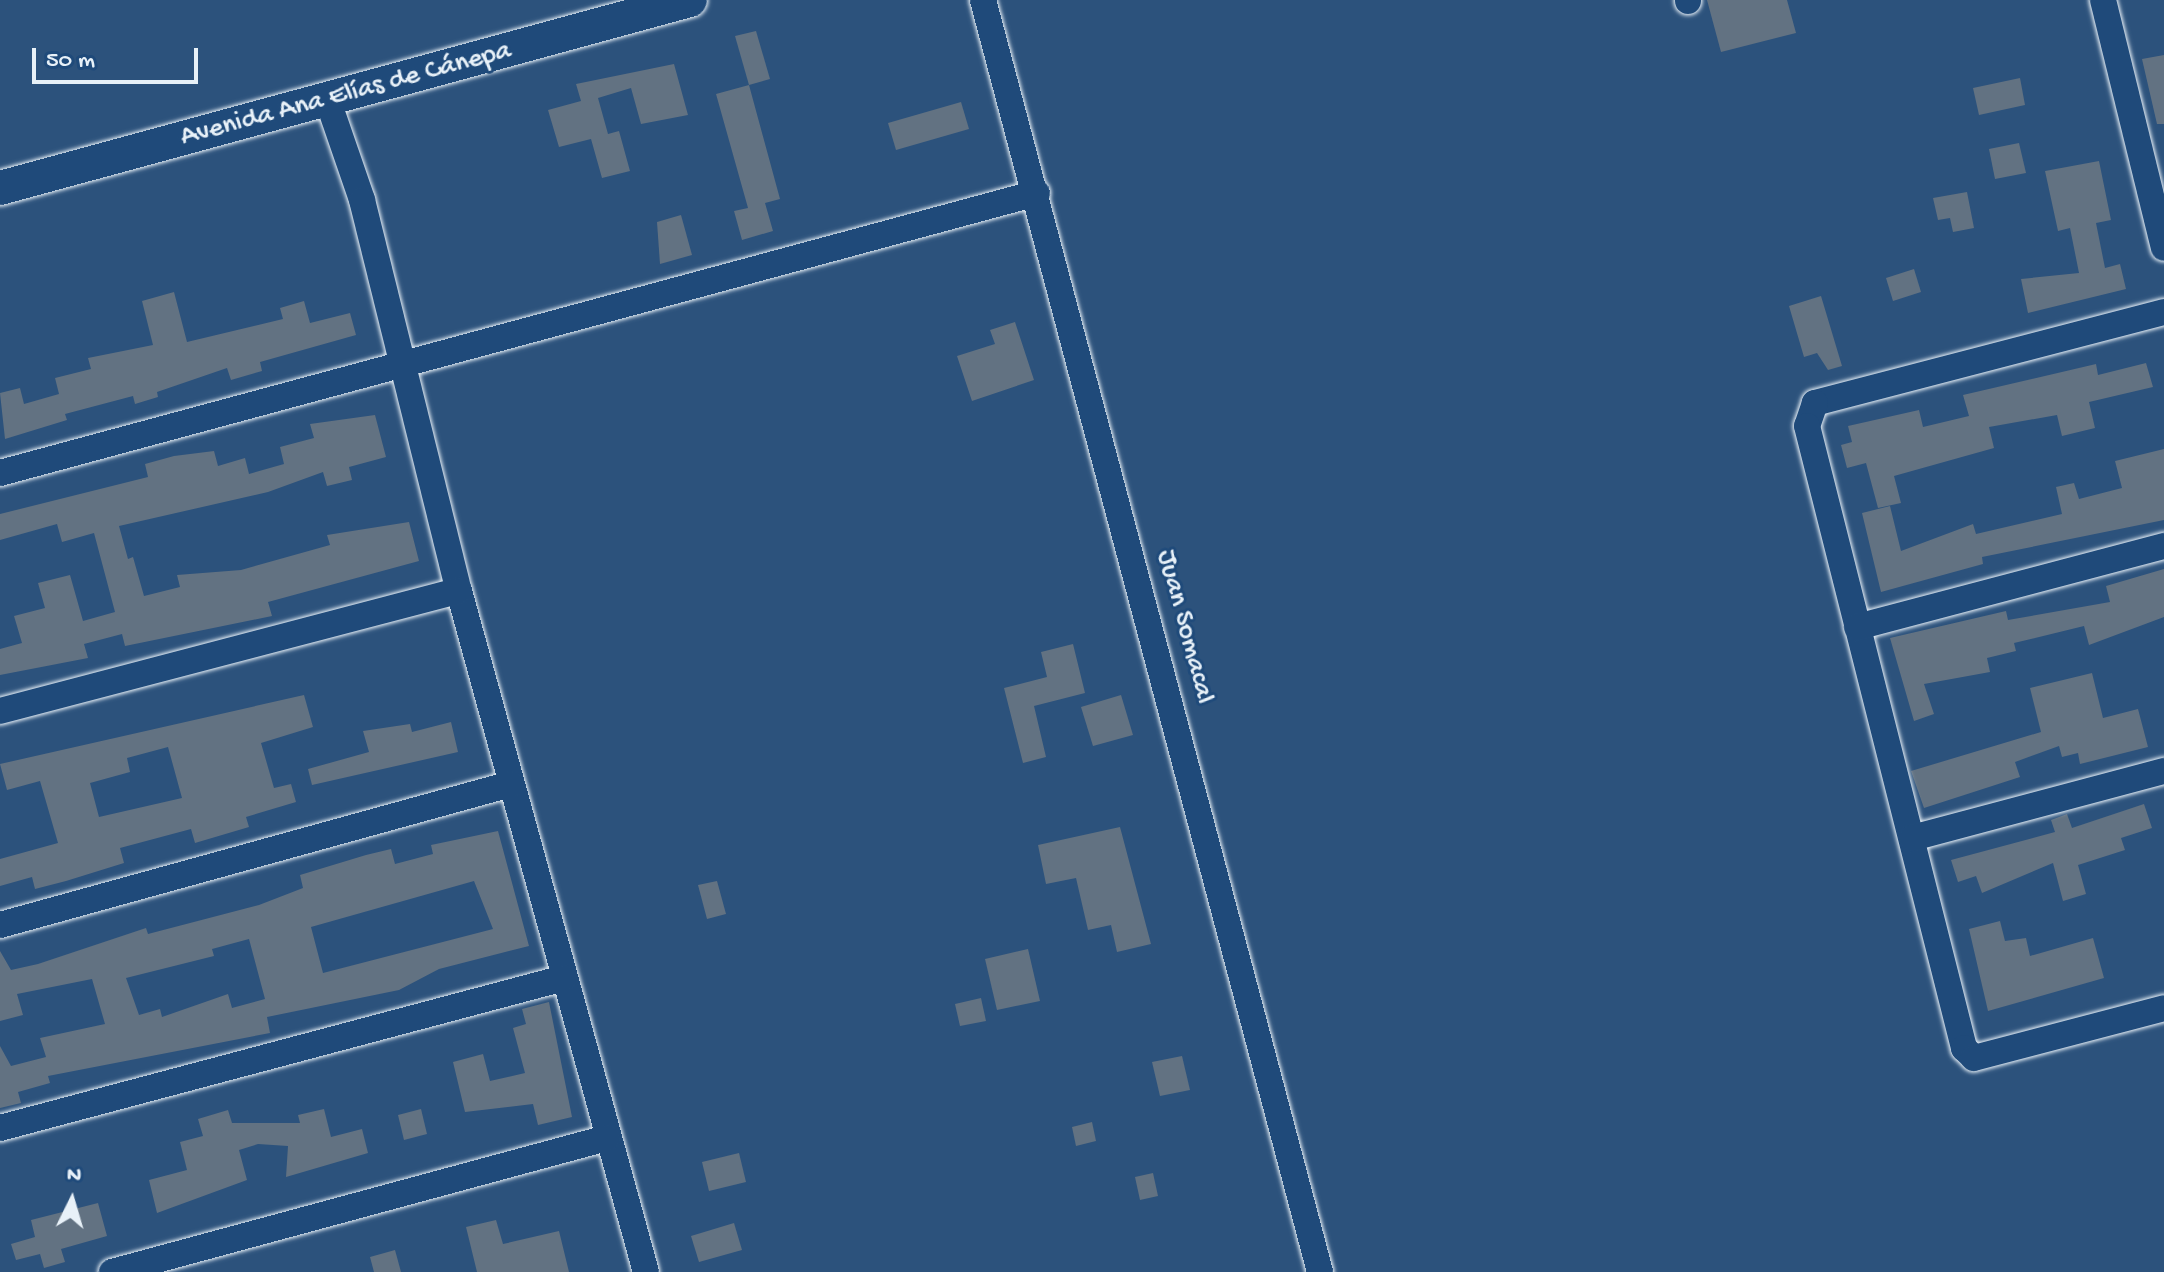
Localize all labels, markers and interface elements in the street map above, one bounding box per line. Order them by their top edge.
scale bar [36,32,202,82]
street label: Avenida Ana Elías de Cánepa [177,35,515,155]
text: 50 m [46,47,95,76]
street label: Juan Somacal [1147,547,1221,707]
north arrow [32,1160,112,1240]
text: N [66,1163,82,1190]

